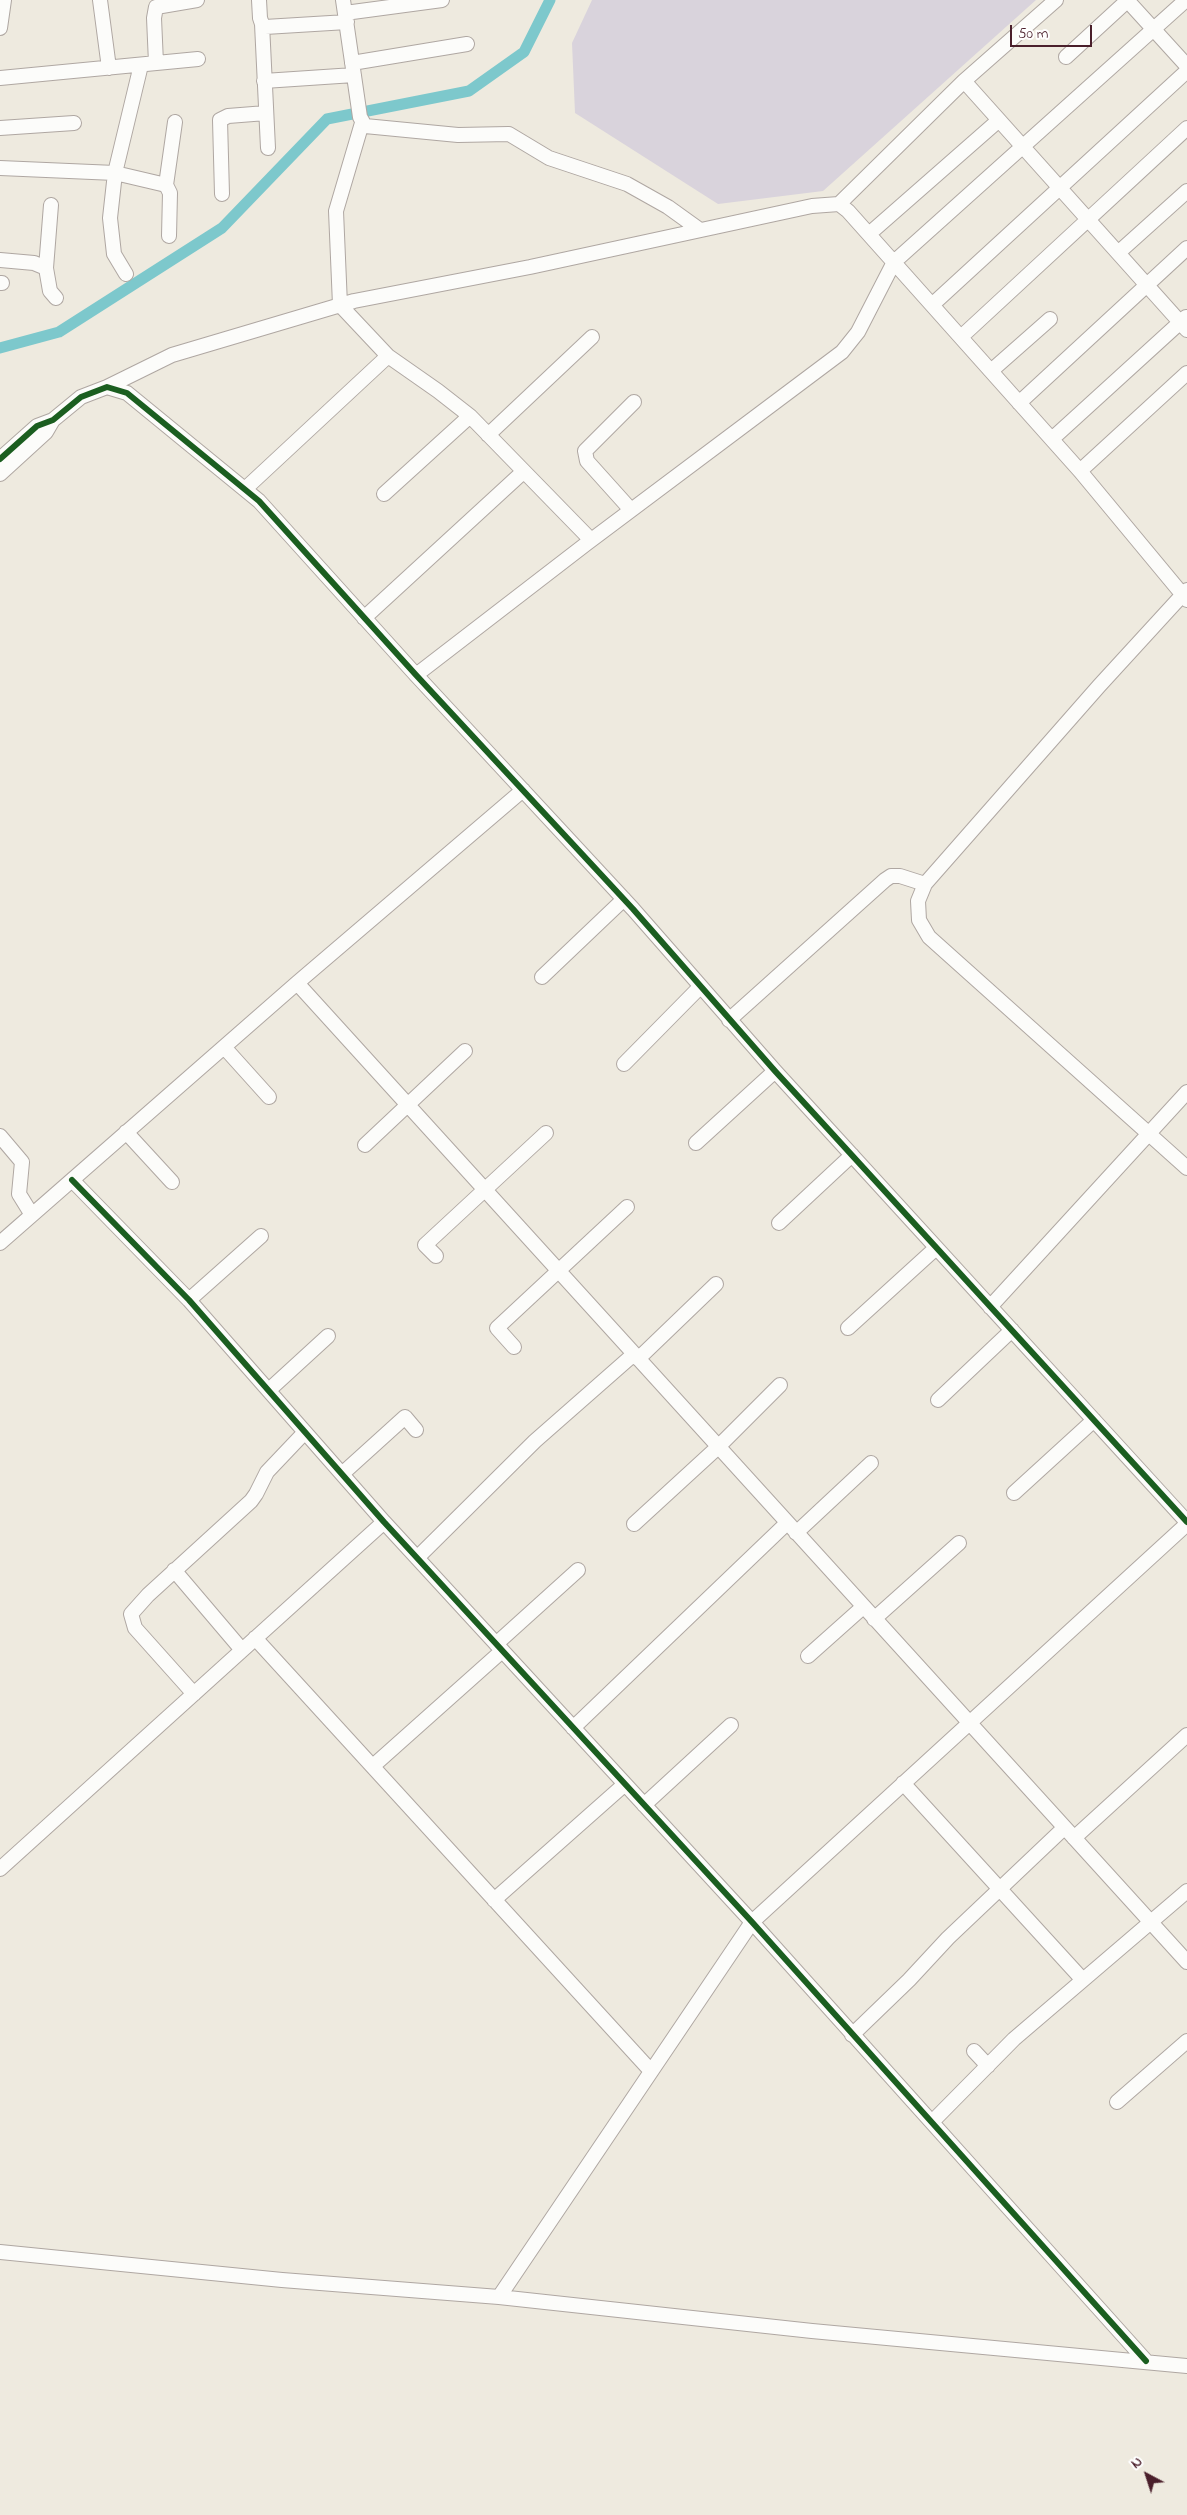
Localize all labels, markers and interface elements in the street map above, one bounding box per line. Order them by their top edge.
scale bar [1012,15,1094,47]
text: 50 m [1018,23,1048,45]
north arrow [1122,2450,1172,2500]
text: N [1127,2452,1147,2474]

